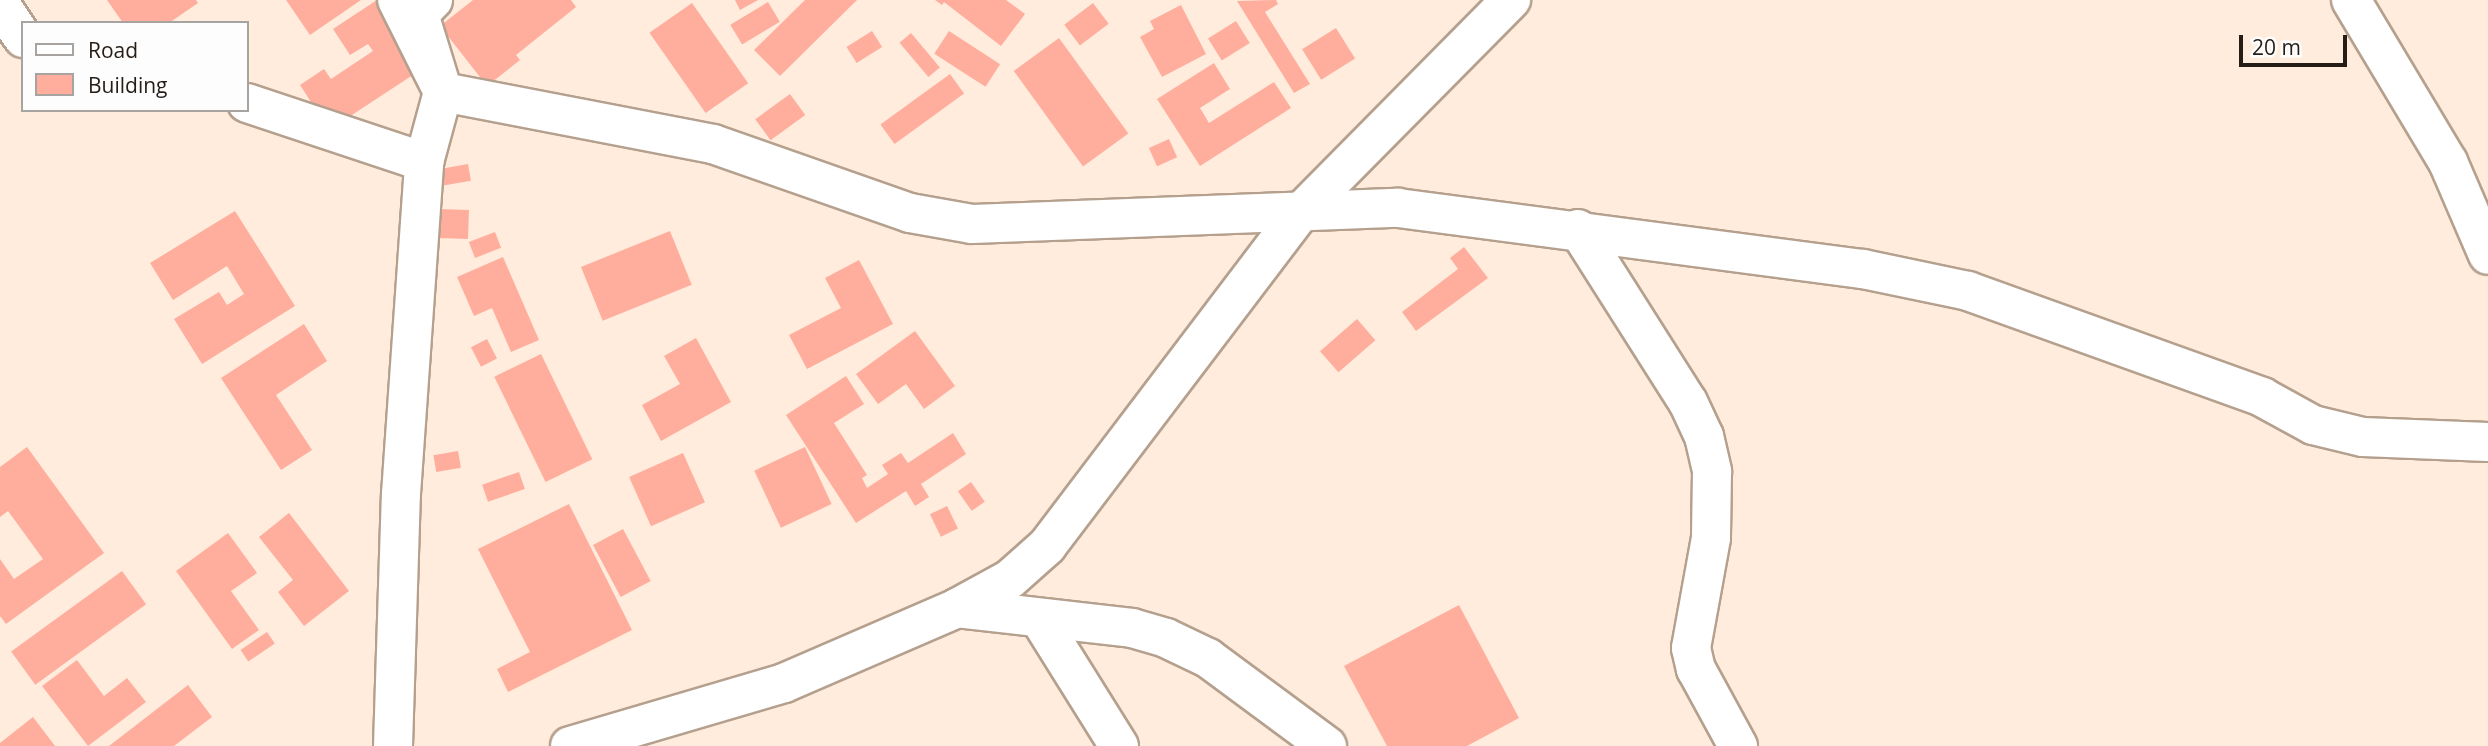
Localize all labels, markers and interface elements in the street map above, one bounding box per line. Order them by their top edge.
legend [21,21,248,112]
scale bar [2243,21,2352,65]
text: 20 m [2252,33,2301,61]
text: Road [88,36,138,64]
text: Building [88,71,167,99]

